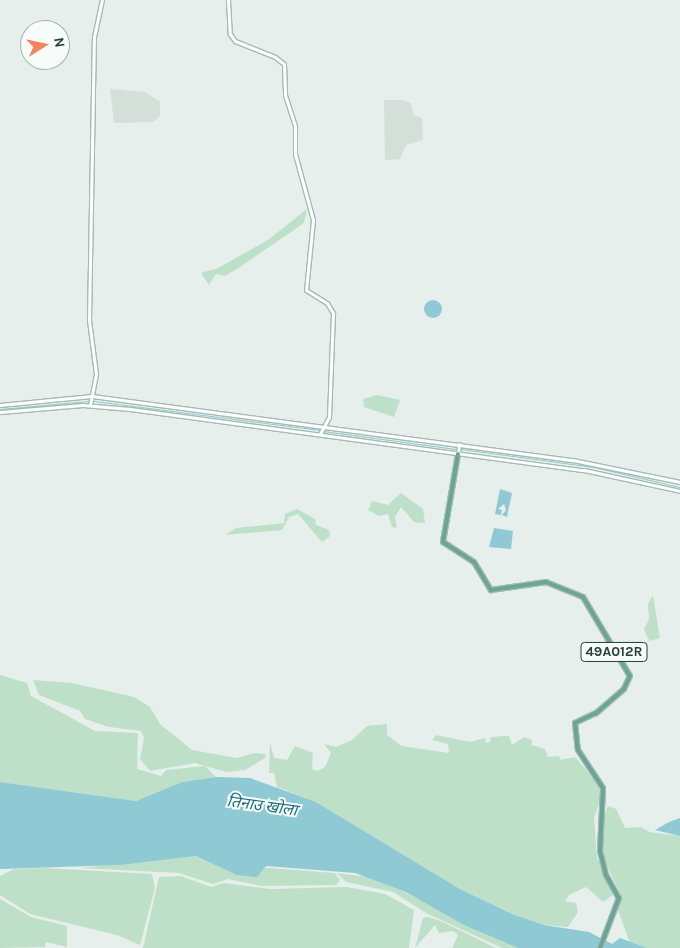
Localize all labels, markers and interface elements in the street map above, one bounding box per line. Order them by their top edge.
north arrow [20,20,70,70]
text: N [50,36,69,49]
road number: 49A012R [580,640,648,664]
water label: तिनाउ खोला [226,792,298,820]

